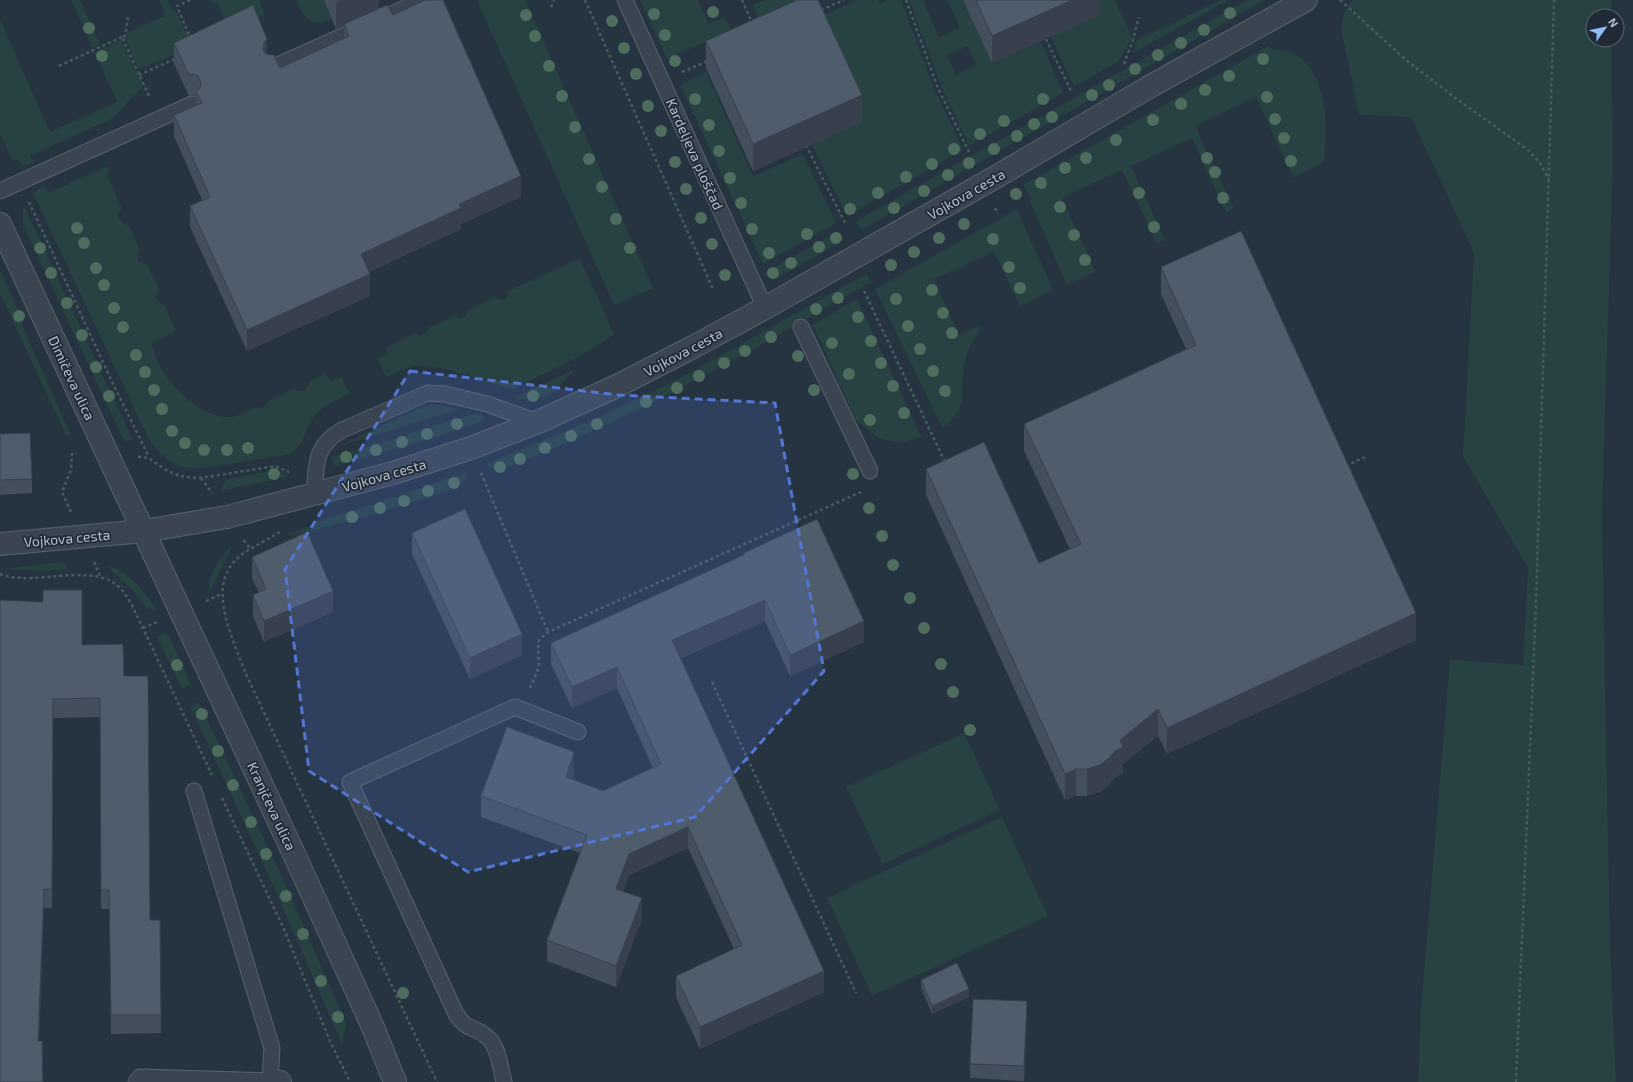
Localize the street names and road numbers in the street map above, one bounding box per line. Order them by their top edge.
street label: Kardeljeva ploščad [663,96,727,212]
street label: Vojkova cesta [924,165,1008,223]
street label: Vojkova cesta [641,324,725,380]
street label: Dimičeva ulica [45,333,99,423]
street label: Vojkova cesta [340,455,428,495]
street label: Vojkova cesta [23,526,111,550]
street label: Kranjčeva ulica [244,759,300,853]

